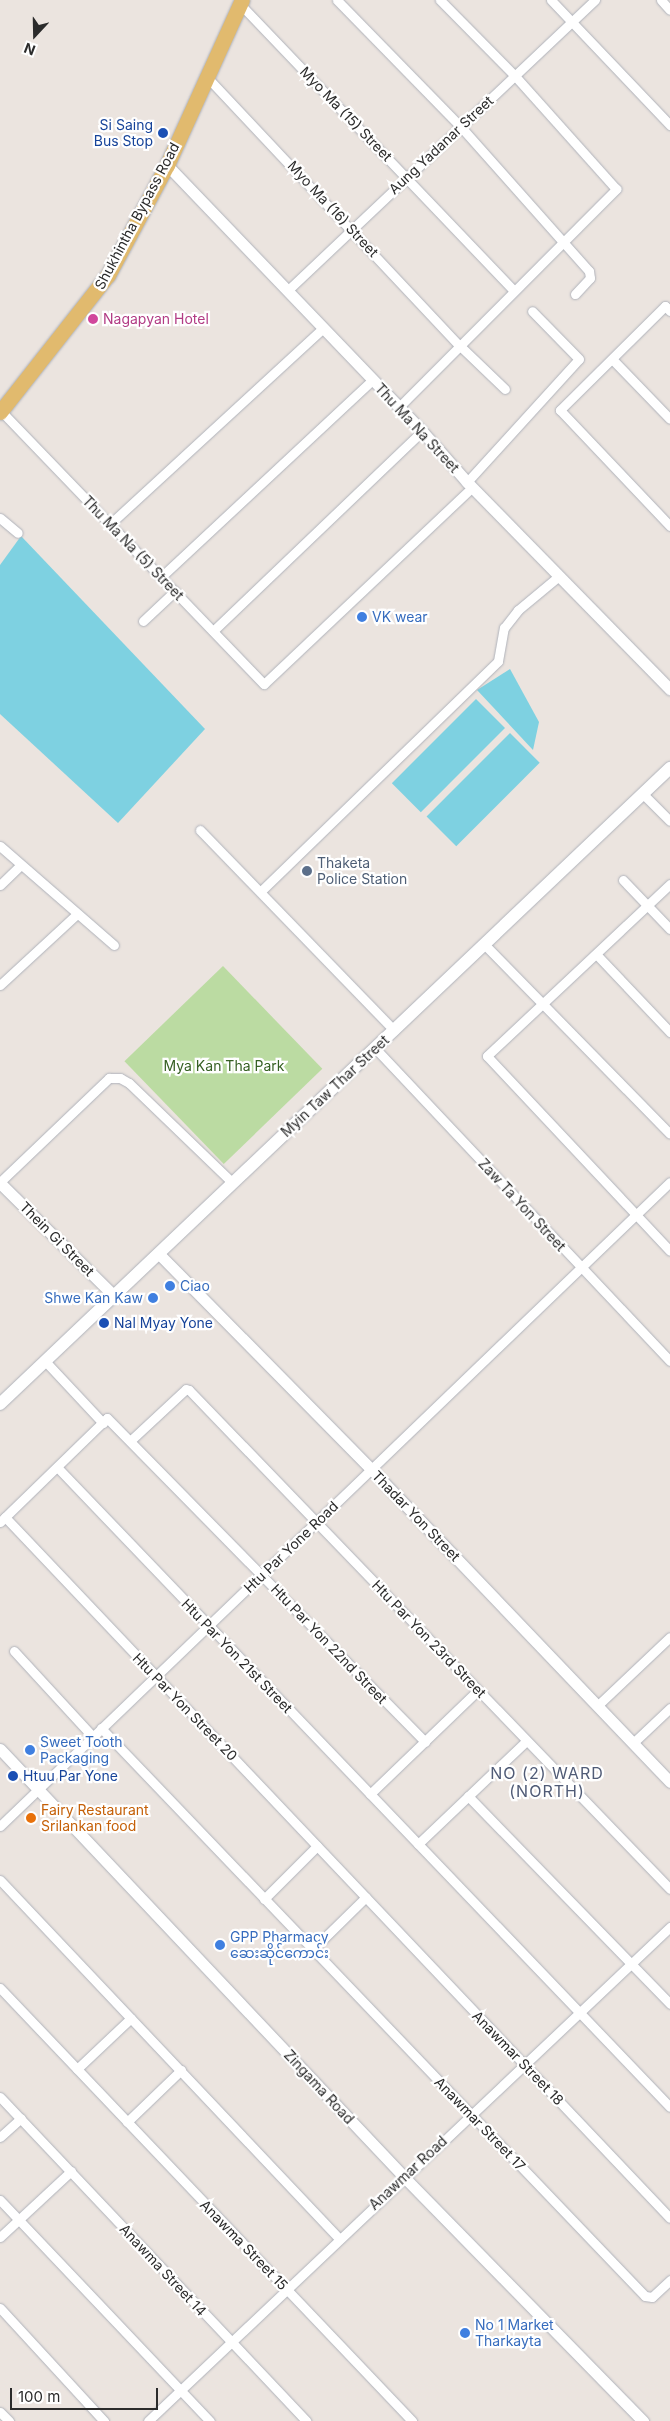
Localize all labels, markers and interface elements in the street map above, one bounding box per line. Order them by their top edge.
north arrow [10,10,60,60]
text: N [21,40,37,59]
street label: Myo Ma (15) Street [297,63,395,165]
street label: Aung Yadanar Street [385,92,497,198]
place label: Si Saing Bus Stop [94,117,153,150]
marker: Si Saing Bus Stop [157,127,169,139]
street label: Shukhintha Bypass Road [91,140,183,292]
street label: Myo Ma (16) Street [284,158,382,260]
place label: Nagapyan Hotel [103,311,209,327]
marker: Nagapyan Hotel [87,313,99,325]
street label: Thu Ma Na Street [371,380,463,476]
street label: Thu Ma Na (5) Street [79,492,187,604]
place label: VK wear [372,609,428,625]
marker: VK wear [356,611,368,623]
place label: Thaketa Police Station [317,855,407,888]
marker: Thaketa Police Station [301,865,313,877]
street label: Myin Taw Thar Street [278,1032,392,1140]
park label: Mya Kan Tha Park [164,1058,284,1074]
street label: Zaw Ta Yon Street [475,1155,569,1255]
street label: Thein Gi Street [16,1198,98,1280]
place label: Ciao [180,1278,210,1294]
marker: Ciao [164,1280,176,1292]
place label: Shwe Kan Kaw [44,1290,143,1306]
marker: Shwe Kan Kaw [147,1292,159,1304]
place label: Nal Myay Yone [114,1315,213,1331]
marker: Nal Myay Yone [98,1317,110,1329]
street label: Thadar Yon Street [369,1467,463,1565]
street label: Htu Par Yone Road [240,1498,342,1596]
street label: Htu Par Yon 23rd Street [369,1577,489,1701]
street label: Htu Par Yon 22nd Street [267,1581,391,1707]
street label: Htu Par Yon 21st Street [178,1595,296,1717]
street label: Htu Par Yon Street 20 [129,1650,241,1764]
place label: Sweet Tooth Packaging [40,1734,123,1766]
marker: Sweet Tooth Packaging [24,1744,36,1756]
district label: NO (2) WARD (NORTH) [489,1763,605,1801]
place label: Htuu Par Yone [23,1768,118,1784]
marker: Htuu Par Yone [7,1770,19,1782]
place label: Fairy Restaurant Srilankan food [41,1802,149,1834]
marker: Fairy Restaurant Srilankan food [25,1812,37,1824]
place label: GPP Pharmacy ဆေးဆိုင်ကောင်း [230,1929,329,1961]
marker: GPP Pharmacy ဆေးဆိုင်ကောင်း [214,1939,226,1951]
street label: Anawmar Street 18 [469,2007,567,2109]
street label: Zingama Road [281,2047,357,2127]
street label: Anawmar Street 17 [431,2074,529,2174]
street label: Anawmar Road [366,2133,450,2213]
street label: Anawma Street 15 [197,2196,291,2294]
street label: Anawma Street 14 [116,2221,210,2319]
place label: No 1 Market Tharkayta [475,2317,554,2350]
marker: No 1 Market Tharkayta [459,2327,471,2339]
scale bar [12,2378,160,2410]
text: 100 m [18,2387,60,2406]

